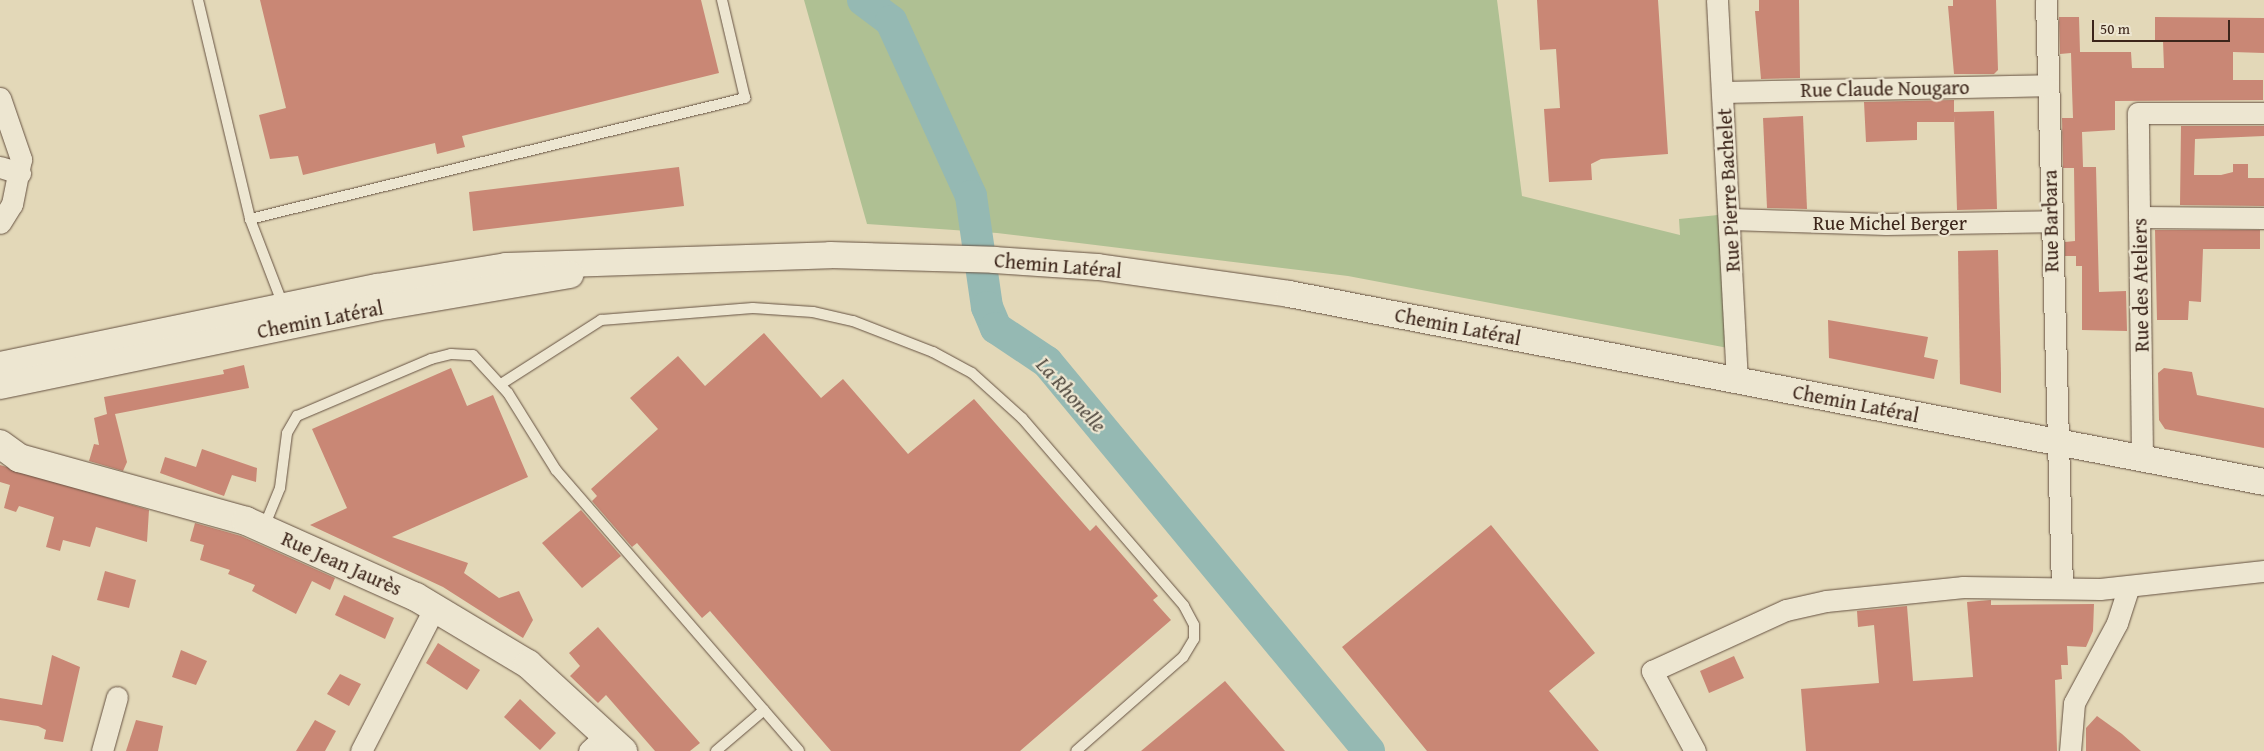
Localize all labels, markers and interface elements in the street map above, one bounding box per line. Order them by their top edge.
scale bar [2094,10,2232,42]
text: 50 m [2100,18,2130,39]
street label: Rue Claude Nougaro [1800,75,1970,101]
street label: Rue Pierre Bachelet [1712,108,1744,272]
street label: Rue Barbara [2037,170,2063,272]
street label: Rue Michel Berger [1813,210,1967,234]
street label: Rue des Ateliers [2127,218,2153,352]
street label: Chemin Latéral [993,247,1123,283]
street label: Chemin Latéral [255,295,385,343]
street label: Chemin Latéral [1393,302,1523,350]
water label: La Rhonelle [1031,352,1111,438]
street label: Chemin Latéral [1791,379,1921,427]
street label: Rue Jean Jaurès [278,526,406,600]

